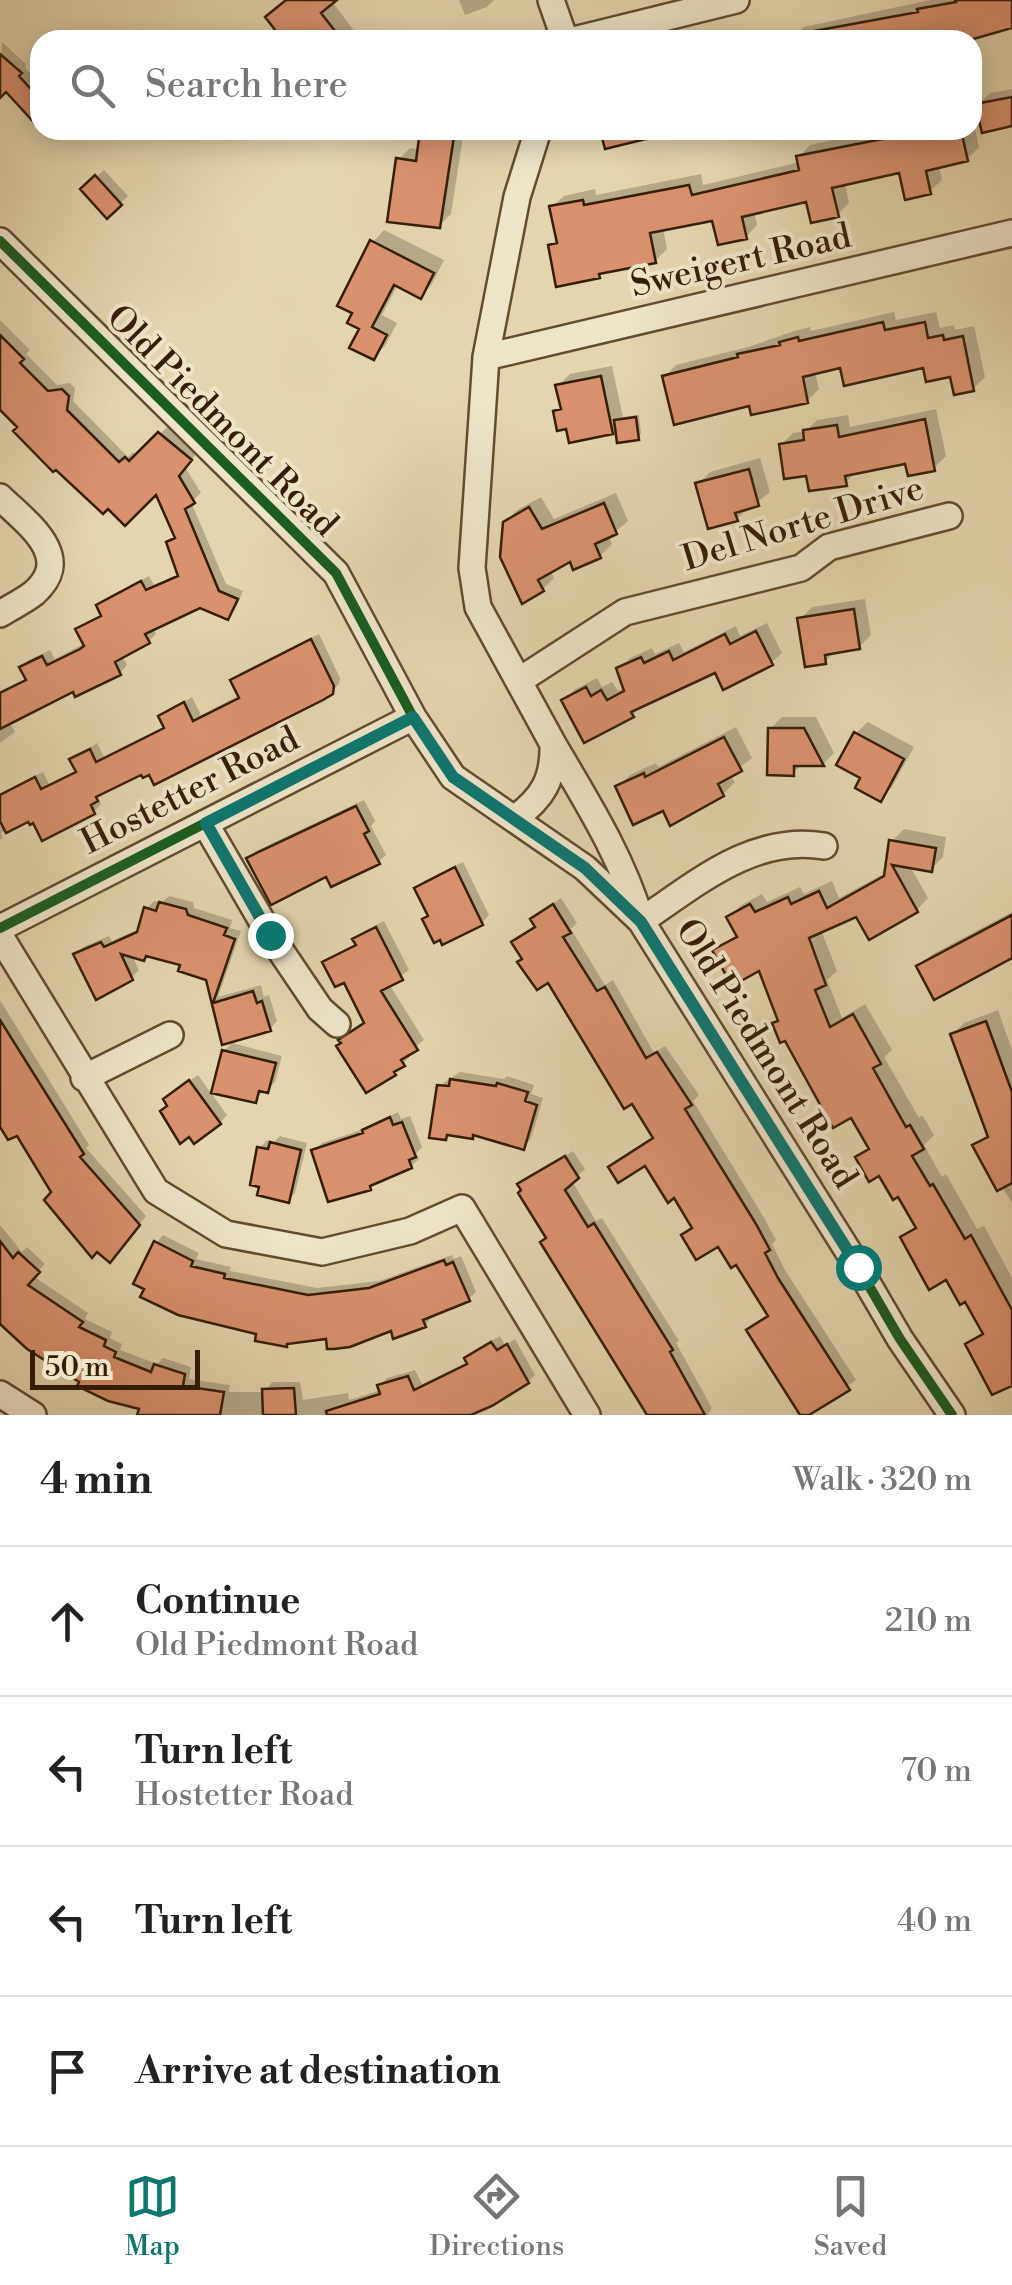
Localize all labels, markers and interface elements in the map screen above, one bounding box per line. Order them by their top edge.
search box [30,30,982,140]
icon: search [65,58,120,113]
text: Search here [145,62,348,109]
street label: Sweigert Road [627,215,856,307]
street label: Old Piedmont Road [97,296,347,546]
street label: Del Norte Drive [677,467,929,581]
street label: Hostetter Road [74,718,306,864]
street label: Old Piedmont Road [666,911,866,1197]
route end [248,913,294,959]
route start [836,1245,882,1291]
scale bar [30,1345,200,1390]
text: 50 m [45,1350,109,1385]
text: 4 min [40,1454,152,1507]
text: Walk · 320 m [792,1460,972,1500]
text: Continue [135,1578,300,1625]
icon: ahead [40,1594,95,1649]
text: 210 m [885,1601,972,1641]
text: Old Piedmont Road [135,1625,418,1665]
text: Turn left [135,1728,292,1775]
icon: left [40,1744,95,1799]
text: 70 m [901,1751,972,1791]
text: Hostetter Road [135,1775,353,1815]
icon: left [40,1894,95,1949]
text: Turn left [135,1898,292,1945]
text: 40 m [897,1901,972,1941]
icon: arrive [40,2044,95,2099]
text: Arrive at destination [135,2048,501,2095]
tab: Map [125,2169,180,2264]
tab: Directions [429,2169,564,2264]
tab: Saved [814,2169,887,2264]

